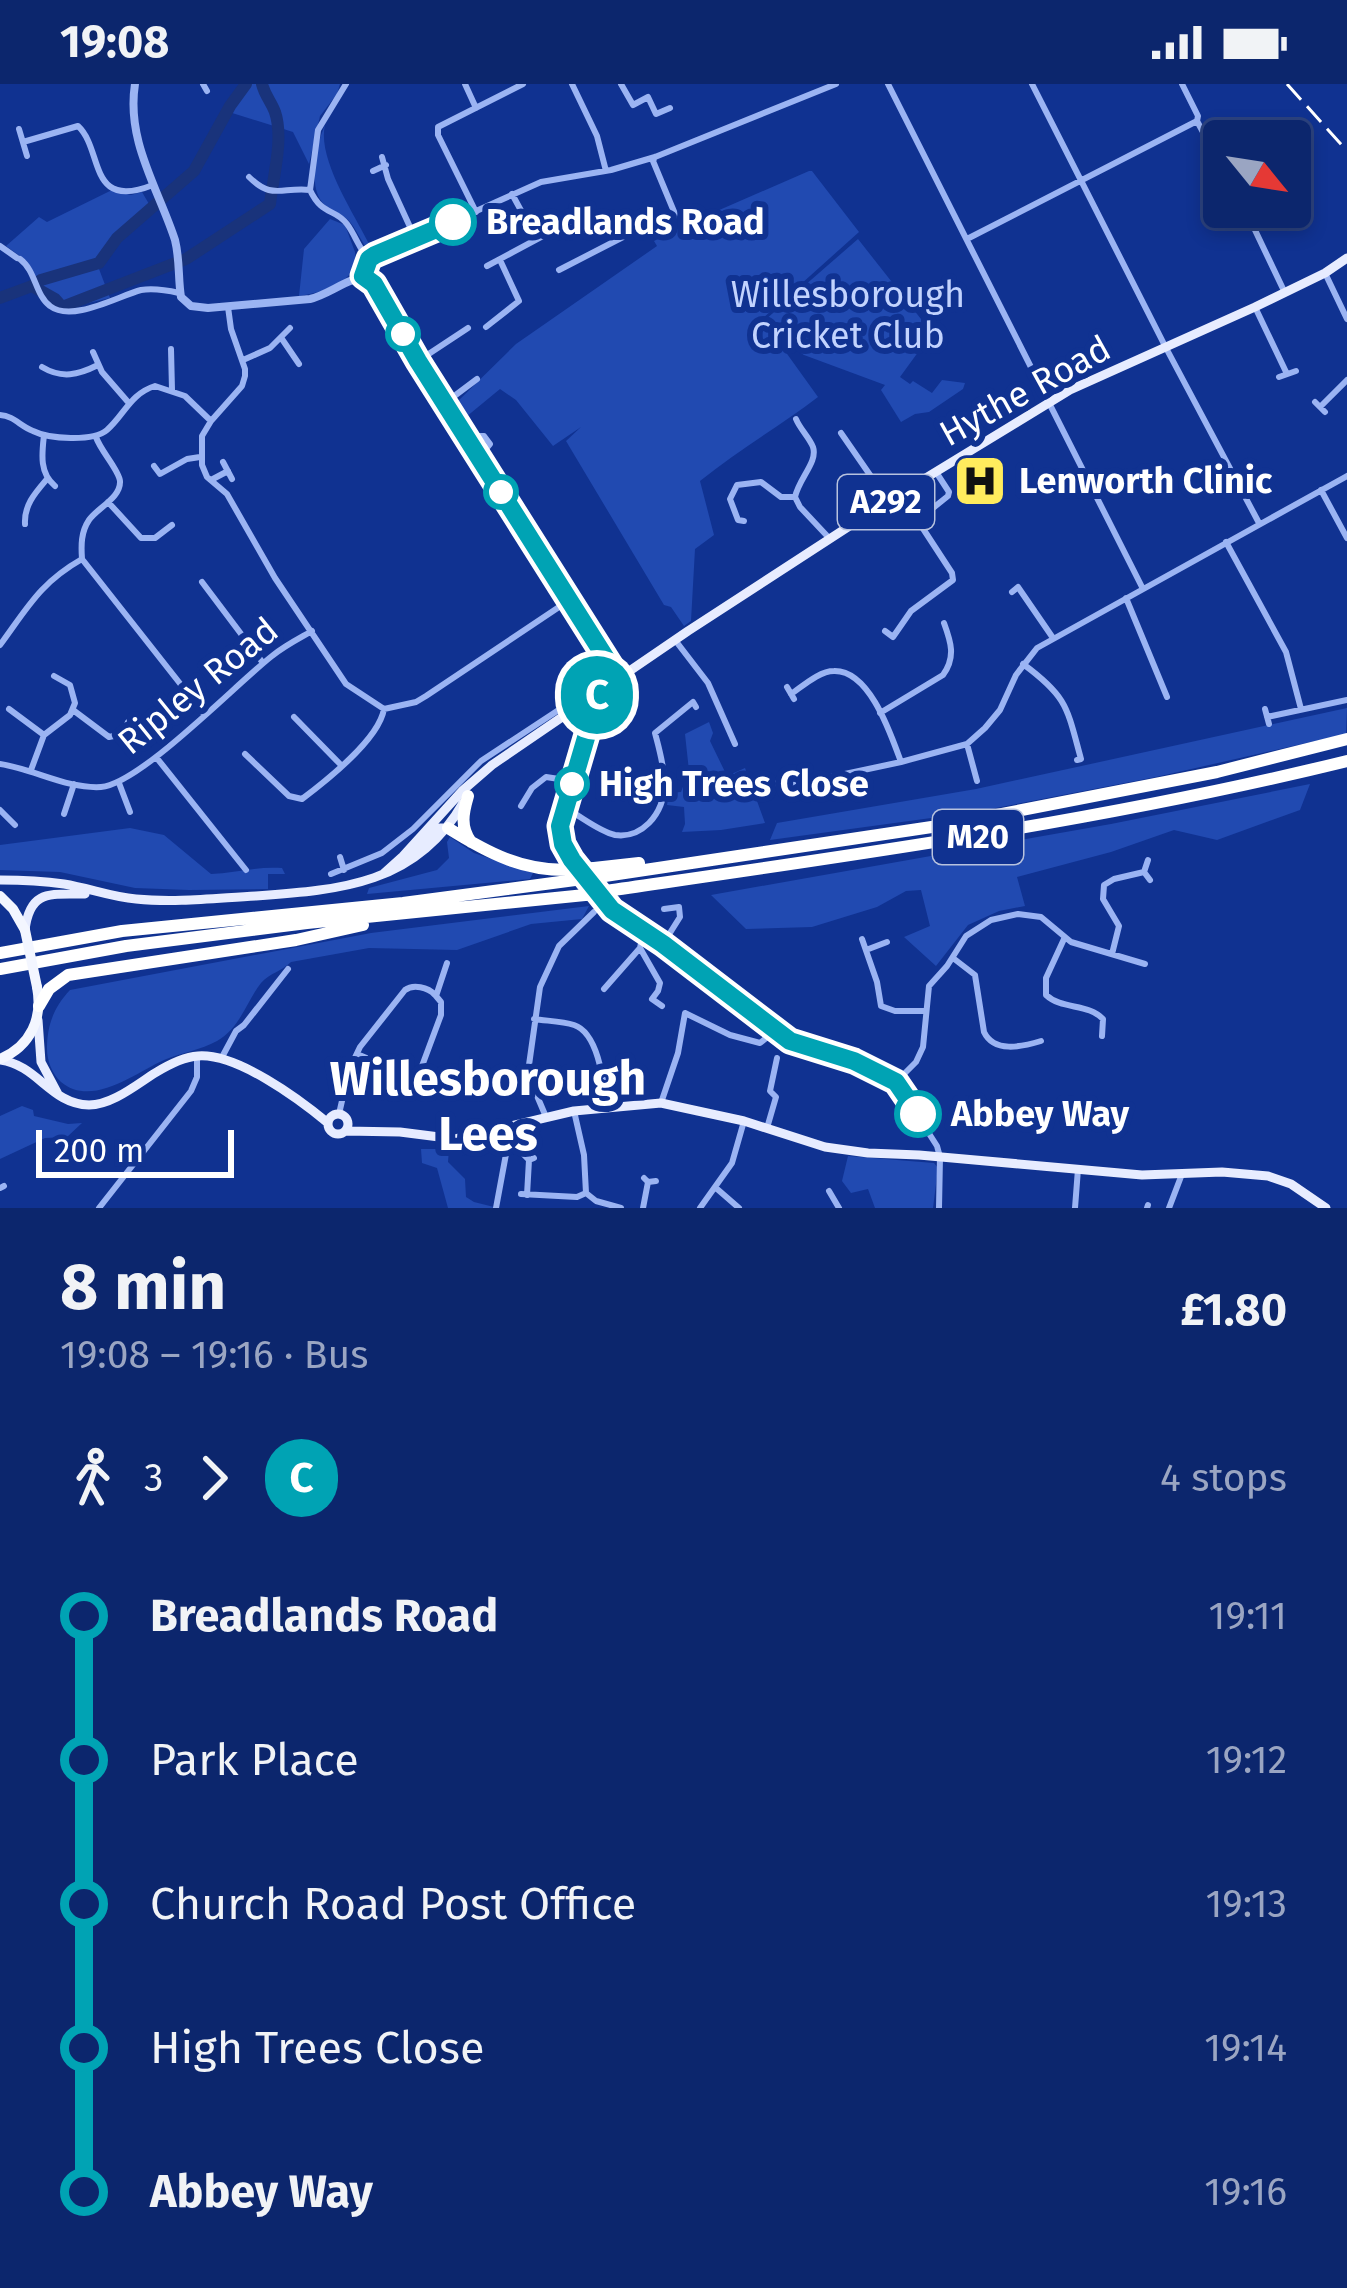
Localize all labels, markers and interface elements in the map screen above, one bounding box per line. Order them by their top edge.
text: 19:08 [60,15,169,69]
north arrow [1203,120,1311,228]
map controls [1203,120,1311,228]
marker: Breadlands Road [431,200,475,244]
place label: Breadlands Road [486,200,765,244]
park label: Willesborough Cricket Club [731,273,965,358]
unlabelled marker [387,318,419,350]
street label: Hythe Road [932,326,1118,456]
hospital icon: Lenworth Clinic [952,453,1008,509]
place label: Lenworth Clinic [1019,459,1273,503]
road number: A292 [838,475,934,529]
unlabelled marker [485,476,517,508]
street label: Ripley Road [109,608,287,764]
line badge: C [558,656,636,734]
text: C [585,670,609,720]
place label: High Trees Close [599,762,869,806]
marker: High Trees Close [556,768,588,800]
road number: M20 [933,810,1023,864]
district label: Willesborough Lees [330,1050,646,1163]
marker: Abbey Way [896,1092,940,1136]
place label: Abbey Way [950,1092,1130,1136]
scale bar [36,1124,234,1177]
text: 200 m [54,1131,144,1171]
text: 8 min [60,1247,226,1326]
text: £1.80 [1180,1283,1287,1337]
text: 19:08 – 19:16 · Bus [60,1332,368,1378]
icon: walk [60,1445,126,1511]
icon: forward [181,1445,247,1511]
text: C [289,1453,314,1503]
text: 3 [144,1455,163,1501]
text: 4 stops [1160,1455,1287,1501]
text: Breadlands Road [150,1589,498,1643]
text: 19:11 [1209,1593,1287,1639]
text: Park Place [150,1733,359,1787]
text: 19:12 [1206,1737,1287,1783]
text: Church Road Post Office [150,1877,636,1931]
text: 19:13 [1205,1881,1287,1927]
text: High Trees Close [150,2021,484,2075]
text: 19:14 [1204,2025,1287,2071]
text: Abbey Way [150,2165,373,2219]
text: 19:16 [1204,2169,1287,2215]

